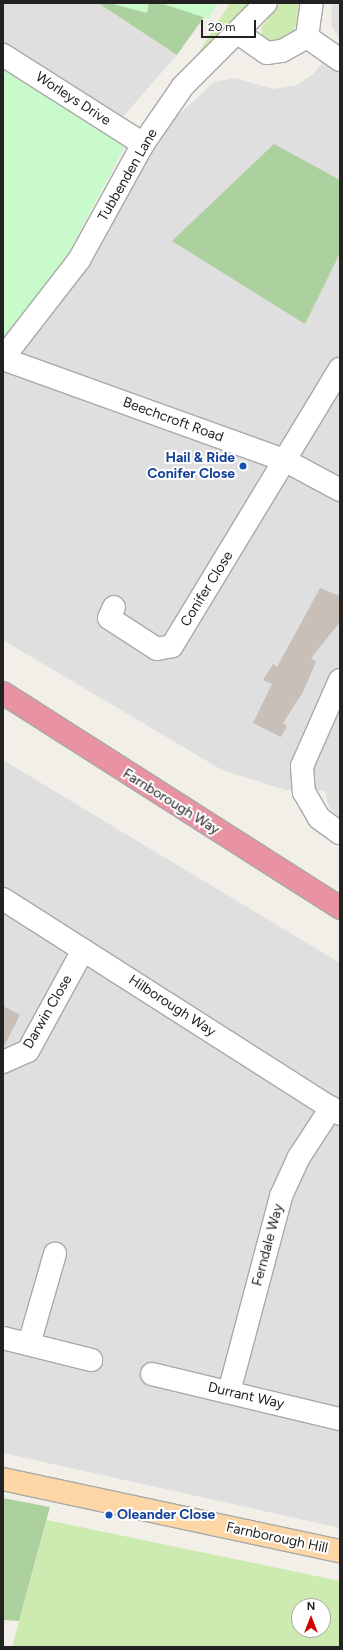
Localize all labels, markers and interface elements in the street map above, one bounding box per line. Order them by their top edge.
scale bar [203,12,258,38]
text: 20 m [208,20,236,34]
street label: Worleys Drive [32,69,114,129]
street label: Tubbenden Lane [95,126,161,224]
street label: Beechcroft Road [120,394,226,446]
place label: Hail & Ride Conifer Close [147,450,235,482]
marker: Hail & Ride Conifer Close [238,461,248,471]
street label: Conifer Close [177,548,237,630]
street label: Farnborough Way [120,765,222,839]
street label: Darwin Close [20,972,76,1052]
street label: Hilborough Way [125,972,219,1040]
street label: Ferndale Way [249,1202,287,1288]
street label: Durrant Way [206,1379,286,1413]
place label: Oleander Close [117,1507,215,1523]
marker: Oleander Close [104,1510,114,1520]
street label: Farnborough Hill [225,1519,329,1557]
north arrow [291,1598,331,1638]
text: N [307,1600,315,1613]

